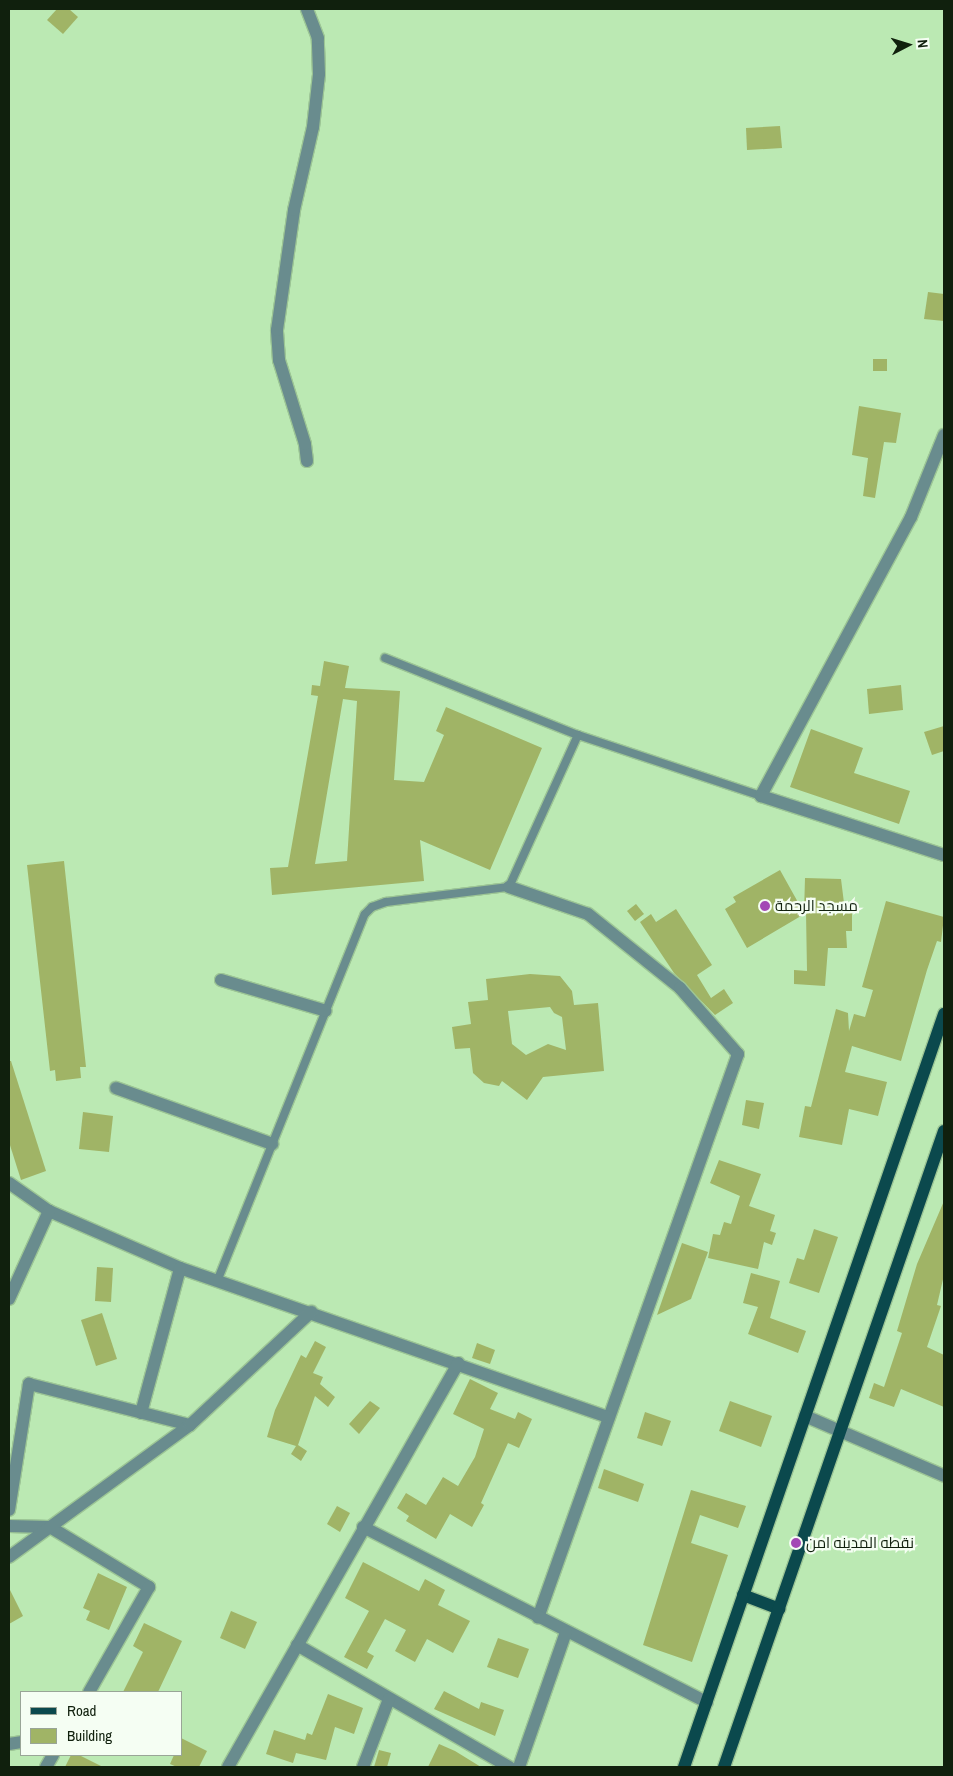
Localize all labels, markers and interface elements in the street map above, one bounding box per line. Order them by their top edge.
north arrow [883,20,933,70]
text: N [914,39,932,49]
place label: مسجد الرحمة [775,897,858,915]
marker: مسجد الرحمة [759,900,771,912]
place label: نقطه المدينه امن [806,1534,914,1552]
marker: نقطه المدينه امن [790,1537,802,1549]
legend [20,1691,182,1756]
text: Road [67,1700,96,1721]
text: Building [67,1725,112,1746]

